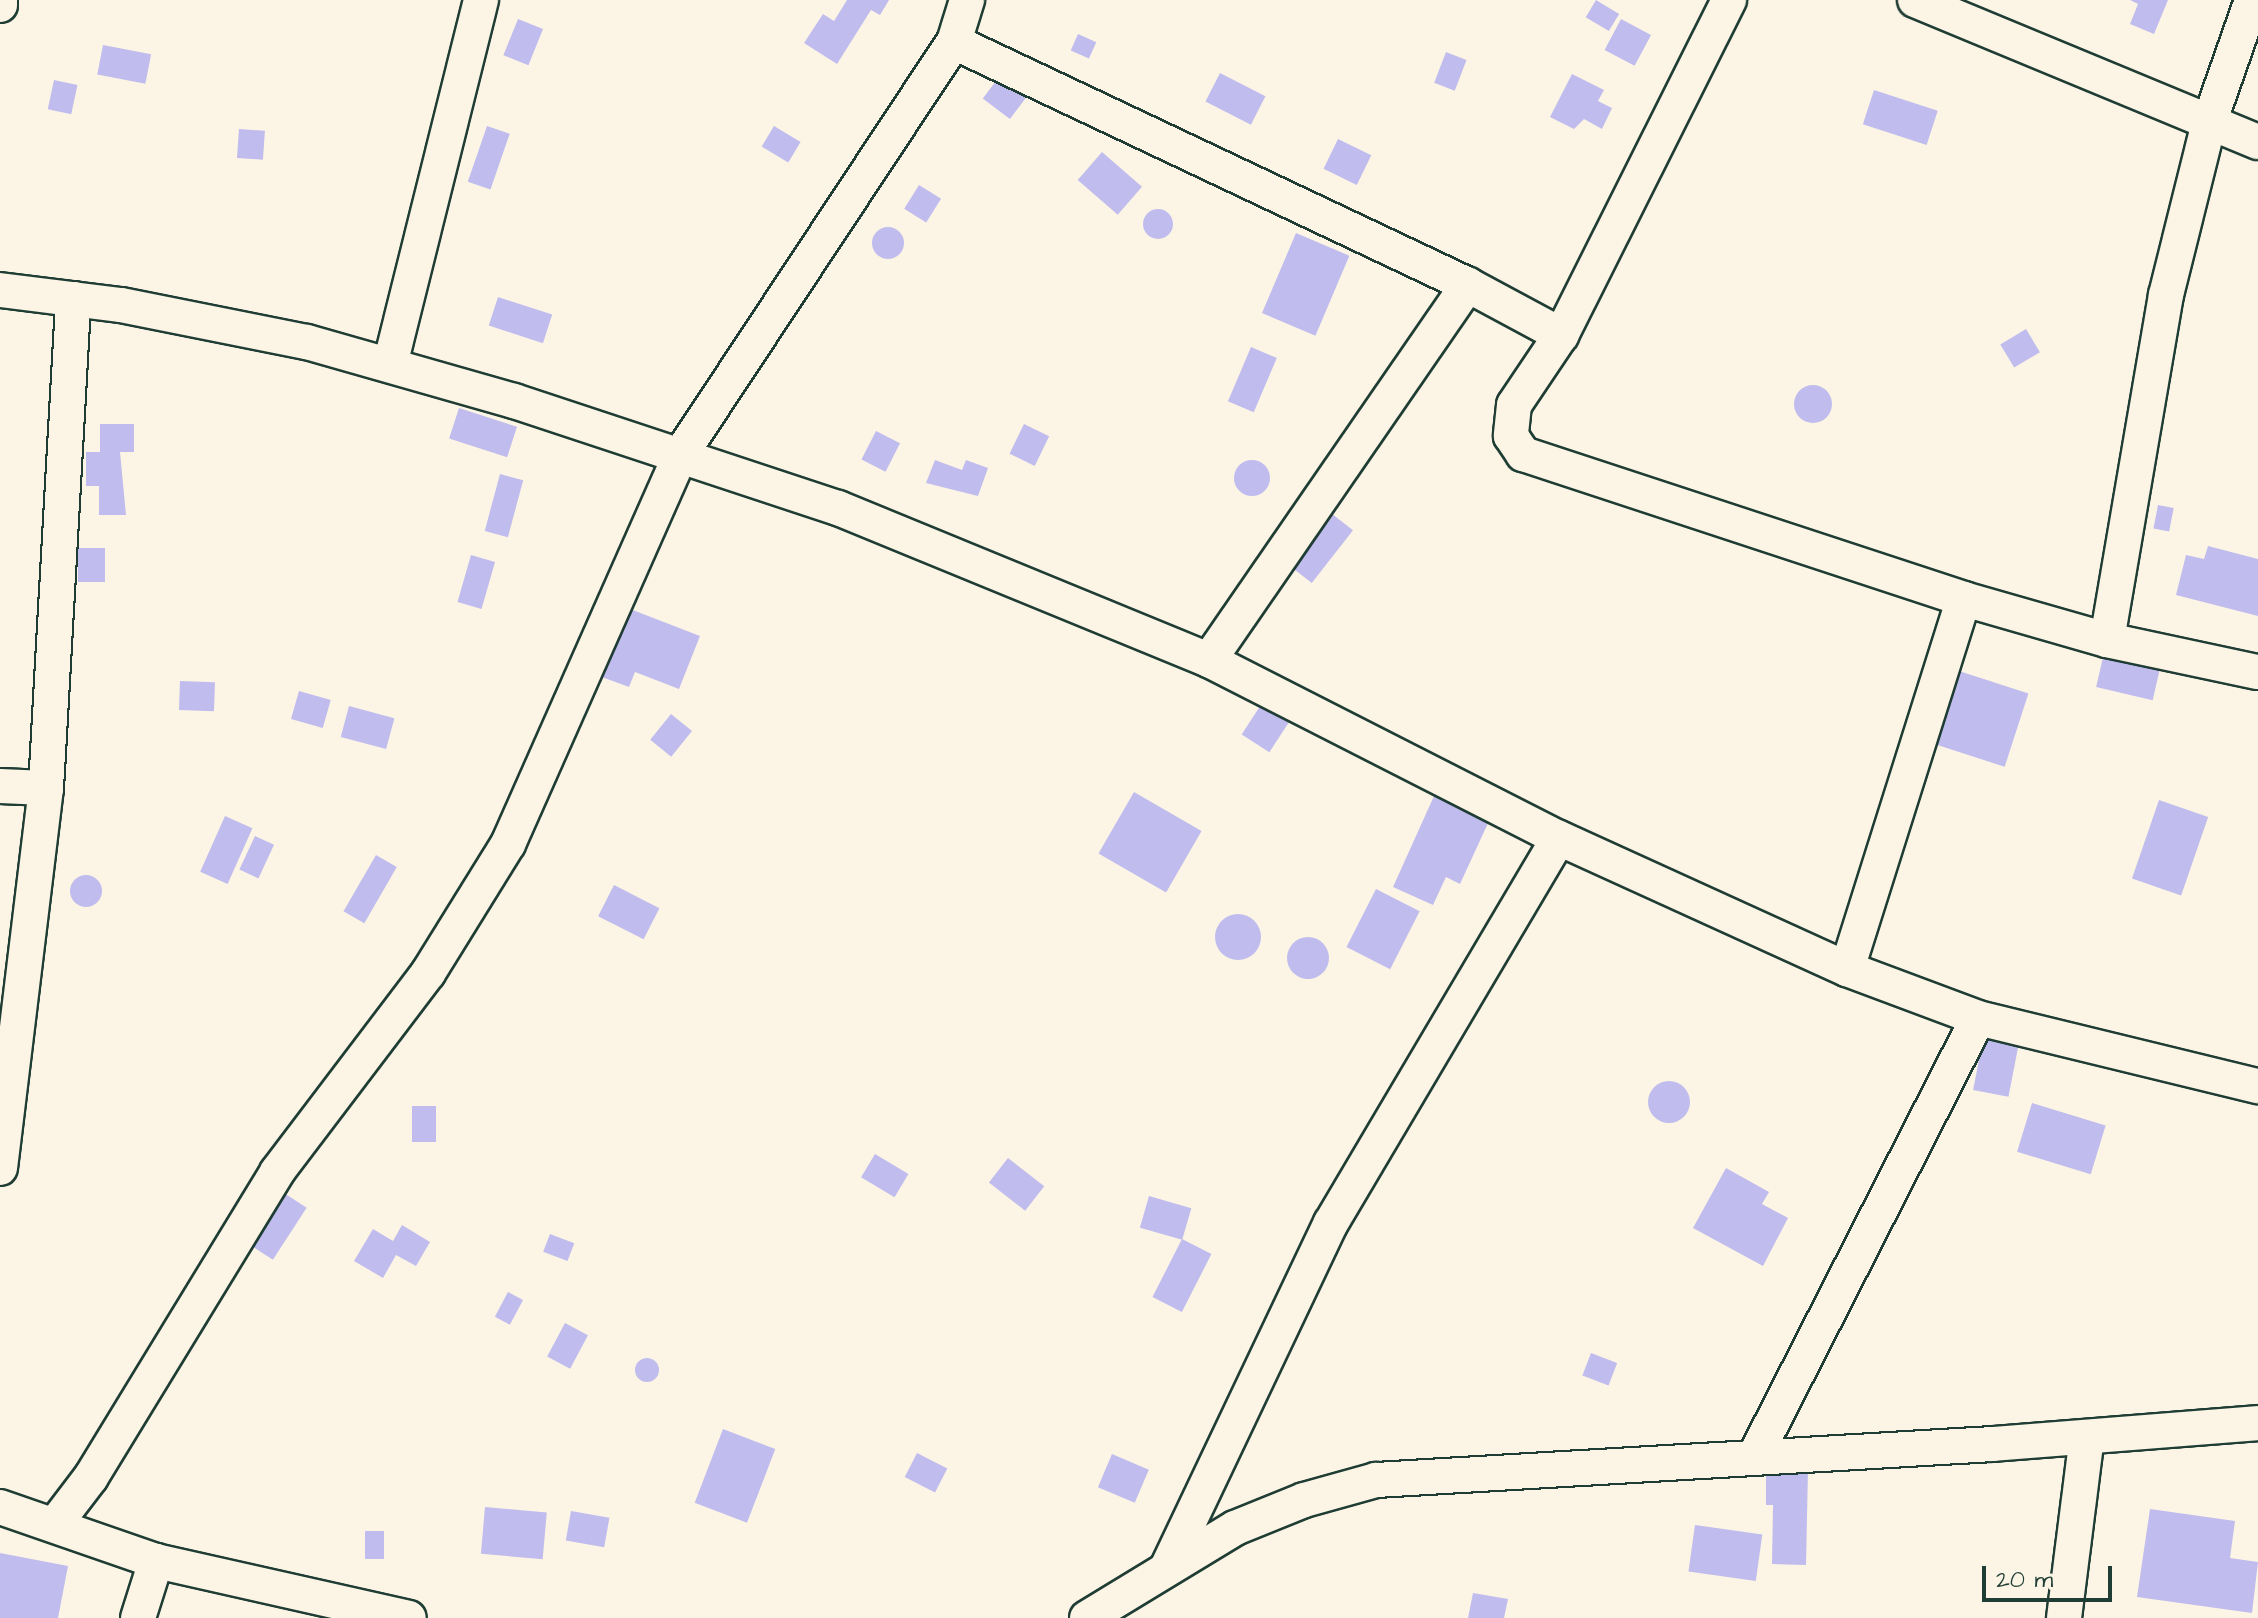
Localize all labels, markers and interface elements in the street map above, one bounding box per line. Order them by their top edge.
scale bar [1986,1550,2116,1600]
text: 20 m [1996,1563,2053,1597]

